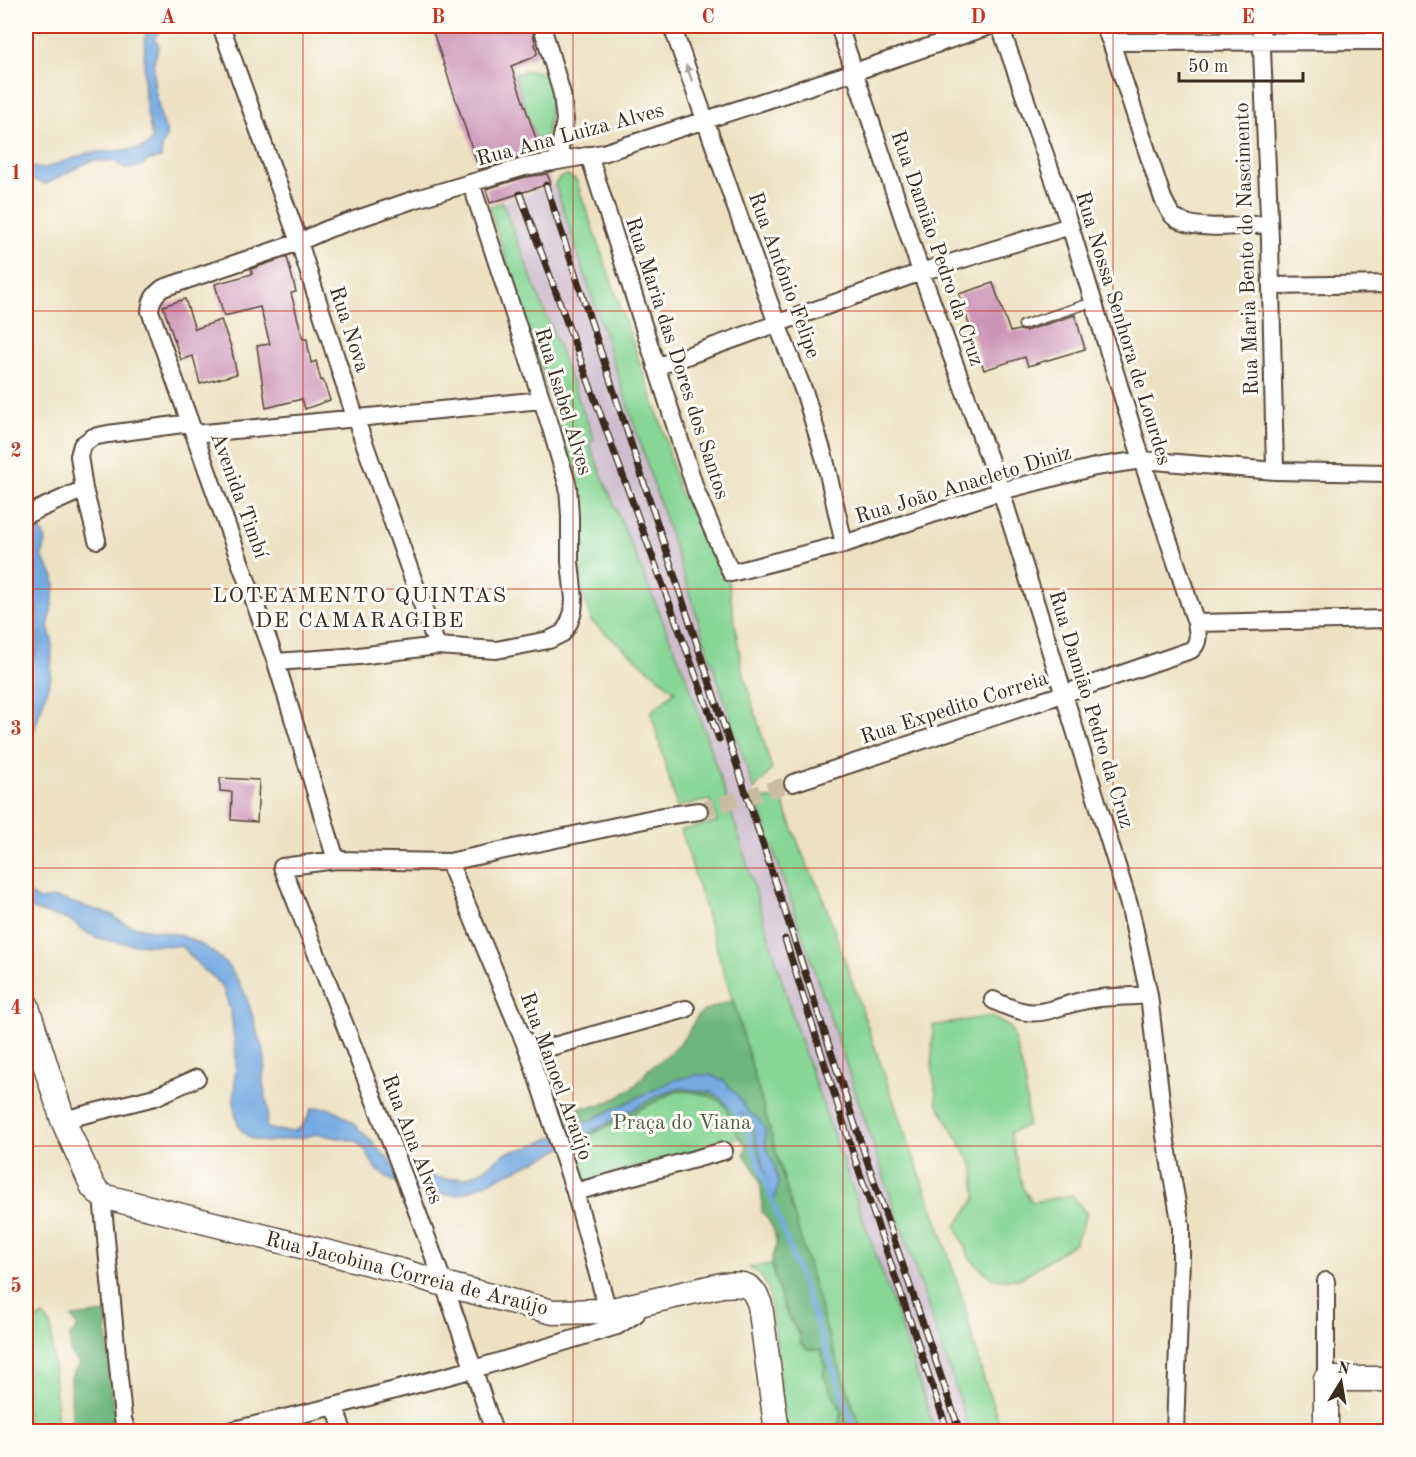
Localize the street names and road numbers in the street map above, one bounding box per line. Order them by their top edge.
street label: Rua Ana Luiza Alves [474,100,666,171]
street label: Rua Maria Bento do Nascimento [1232,102,1263,396]
street label: Rua Damião Pedro da Cruz [886,128,987,369]
street label: Rua Nossa Senhora de Lourdes [1071,189,1174,468]
street label: Rua Antônio Felipe [744,190,823,361]
street label: Rua Maria das Dores dos Santos [621,215,732,502]
street label: Rua Nova [325,284,372,375]
street label: Rua Isabel Alves [530,325,595,478]
street label: Avenida Timbí [206,430,271,562]
street label: Rua João Anacleto Diniz [853,442,1074,528]
street label: Rua Damião Pedro da Cruz [1044,588,1137,831]
street label: Rua Expedito Correia [858,668,1051,749]
street label: Rua Manoel Araújo [515,990,596,1163]
street label: Rua Ana Alves [377,1072,446,1207]
street label: Rua Jacobina Correia de Araújo [263,1229,550,1320]

